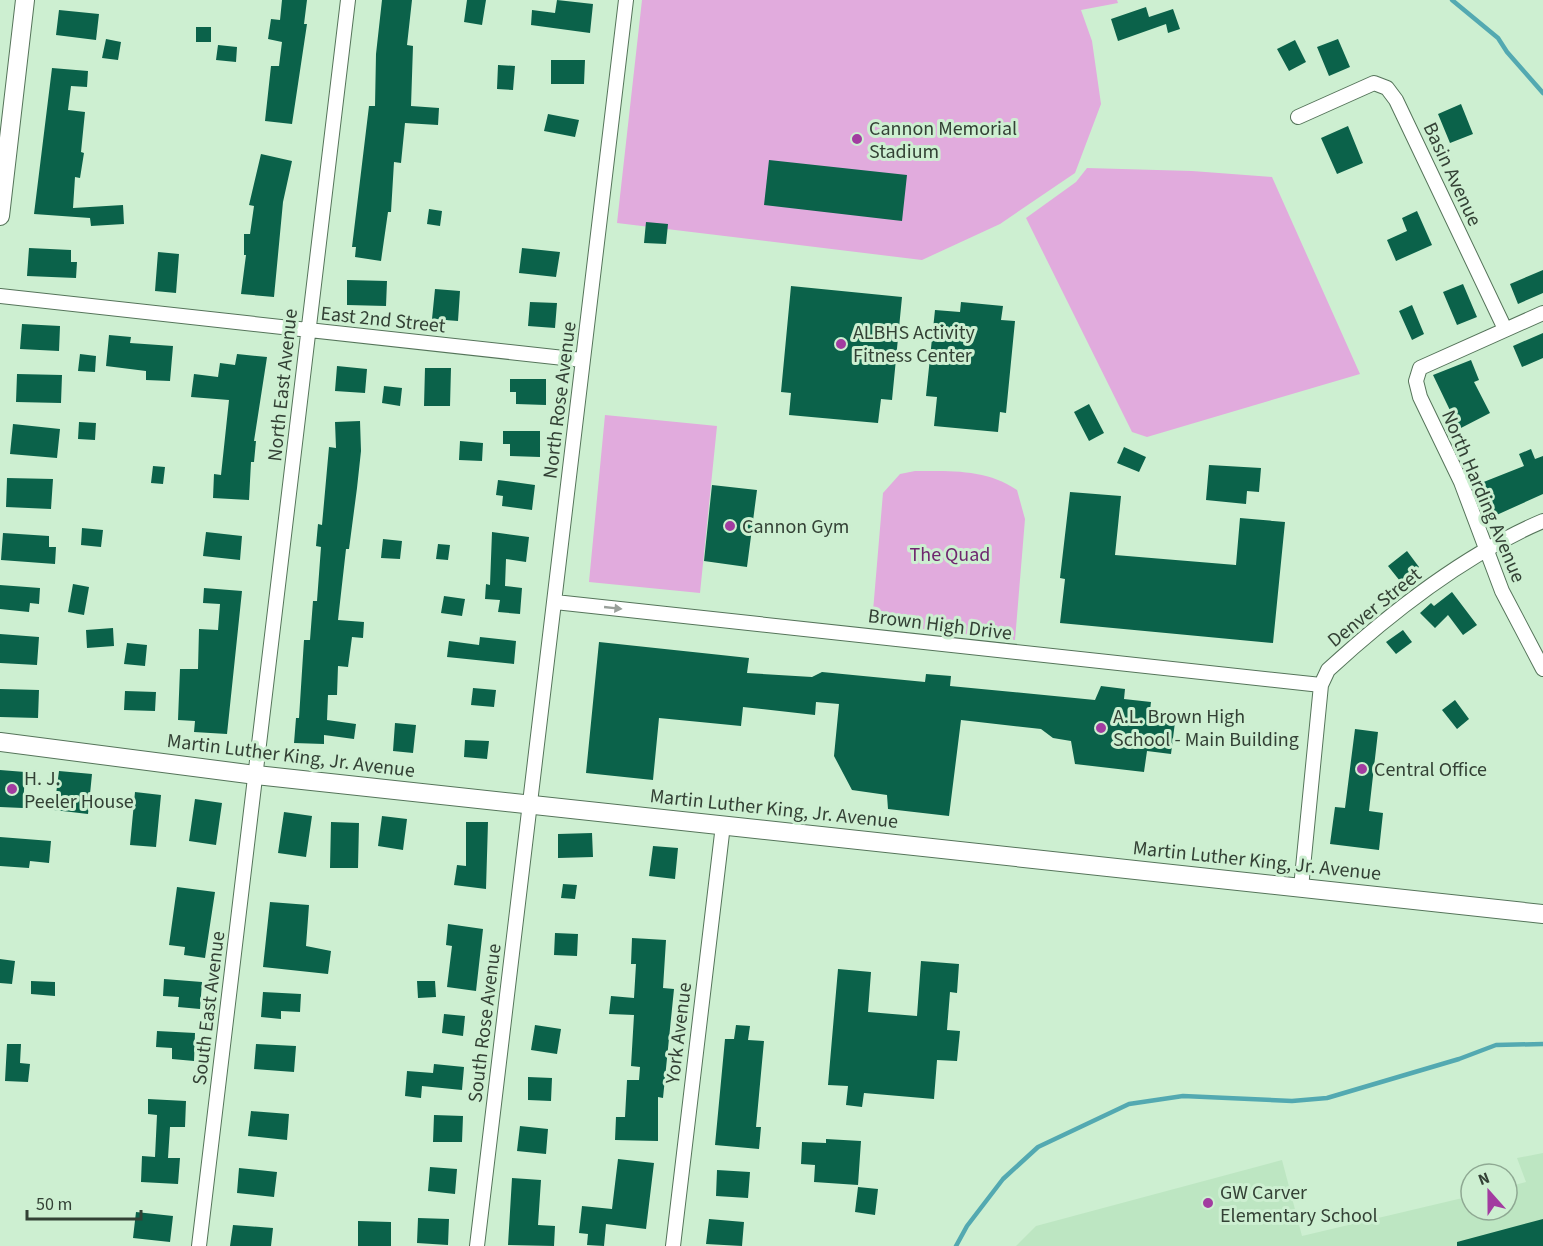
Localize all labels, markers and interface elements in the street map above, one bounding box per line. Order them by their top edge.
place label: Cannon Memorial Stadium [869,115,1017,166]
street label: Basin Avenue [1416,118,1488,231]
marker: Cannon Memorial Stadium [850,132,864,146]
street label: East 2nd Street [319,300,447,340]
street label: North East Avenue [261,307,305,463]
place label: ALBHS Activity Fitness Center [853,319,976,370]
street label: North Rose Avenue [536,320,584,480]
marker: ALBHS Activity Fitness Center [834,337,848,351]
street label: North Harding Avenue [1434,406,1532,587]
place label: Cannon Gym [742,513,849,541]
marker: Cannon Gym [723,519,737,533]
park label: The Quad [910,541,990,569]
street label: Denver Street [1322,561,1428,654]
street label: Brown High Drive [866,602,1014,648]
one-way arrow [603,603,622,613]
place label: A.L. Brown High School - Main Building [1113,703,1299,754]
marker: A.L. Brown High School - Main Building [1094,721,1108,735]
street label: Martin Luther King, Jr. Avenue [165,727,417,785]
place label: Central Office [1374,756,1487,784]
marker: Central Office [1355,762,1369,776]
place label: H. J. Peeler House [24,765,134,816]
marker: H. J. Peeler House [5,782,19,796]
street label: Martin Luther King, Jr. Avenue [648,782,900,836]
street label: Martin Luther King, Jr. Avenue [1131,834,1383,888]
street label: South East Avenue [186,929,232,1087]
street label: South Rose Avenue [461,942,509,1104]
street label: York Avenue [659,981,699,1086]
north arrow [1459,1162,1519,1222]
text: N [1475,1167,1493,1191]
place label: GW Carver Elementary School [1220,1179,1378,1230]
scale bar [27,1183,141,1221]
text: 50 m [36,1192,72,1217]
marker: GW Carver Elementary School [1201,1196,1215,1210]

